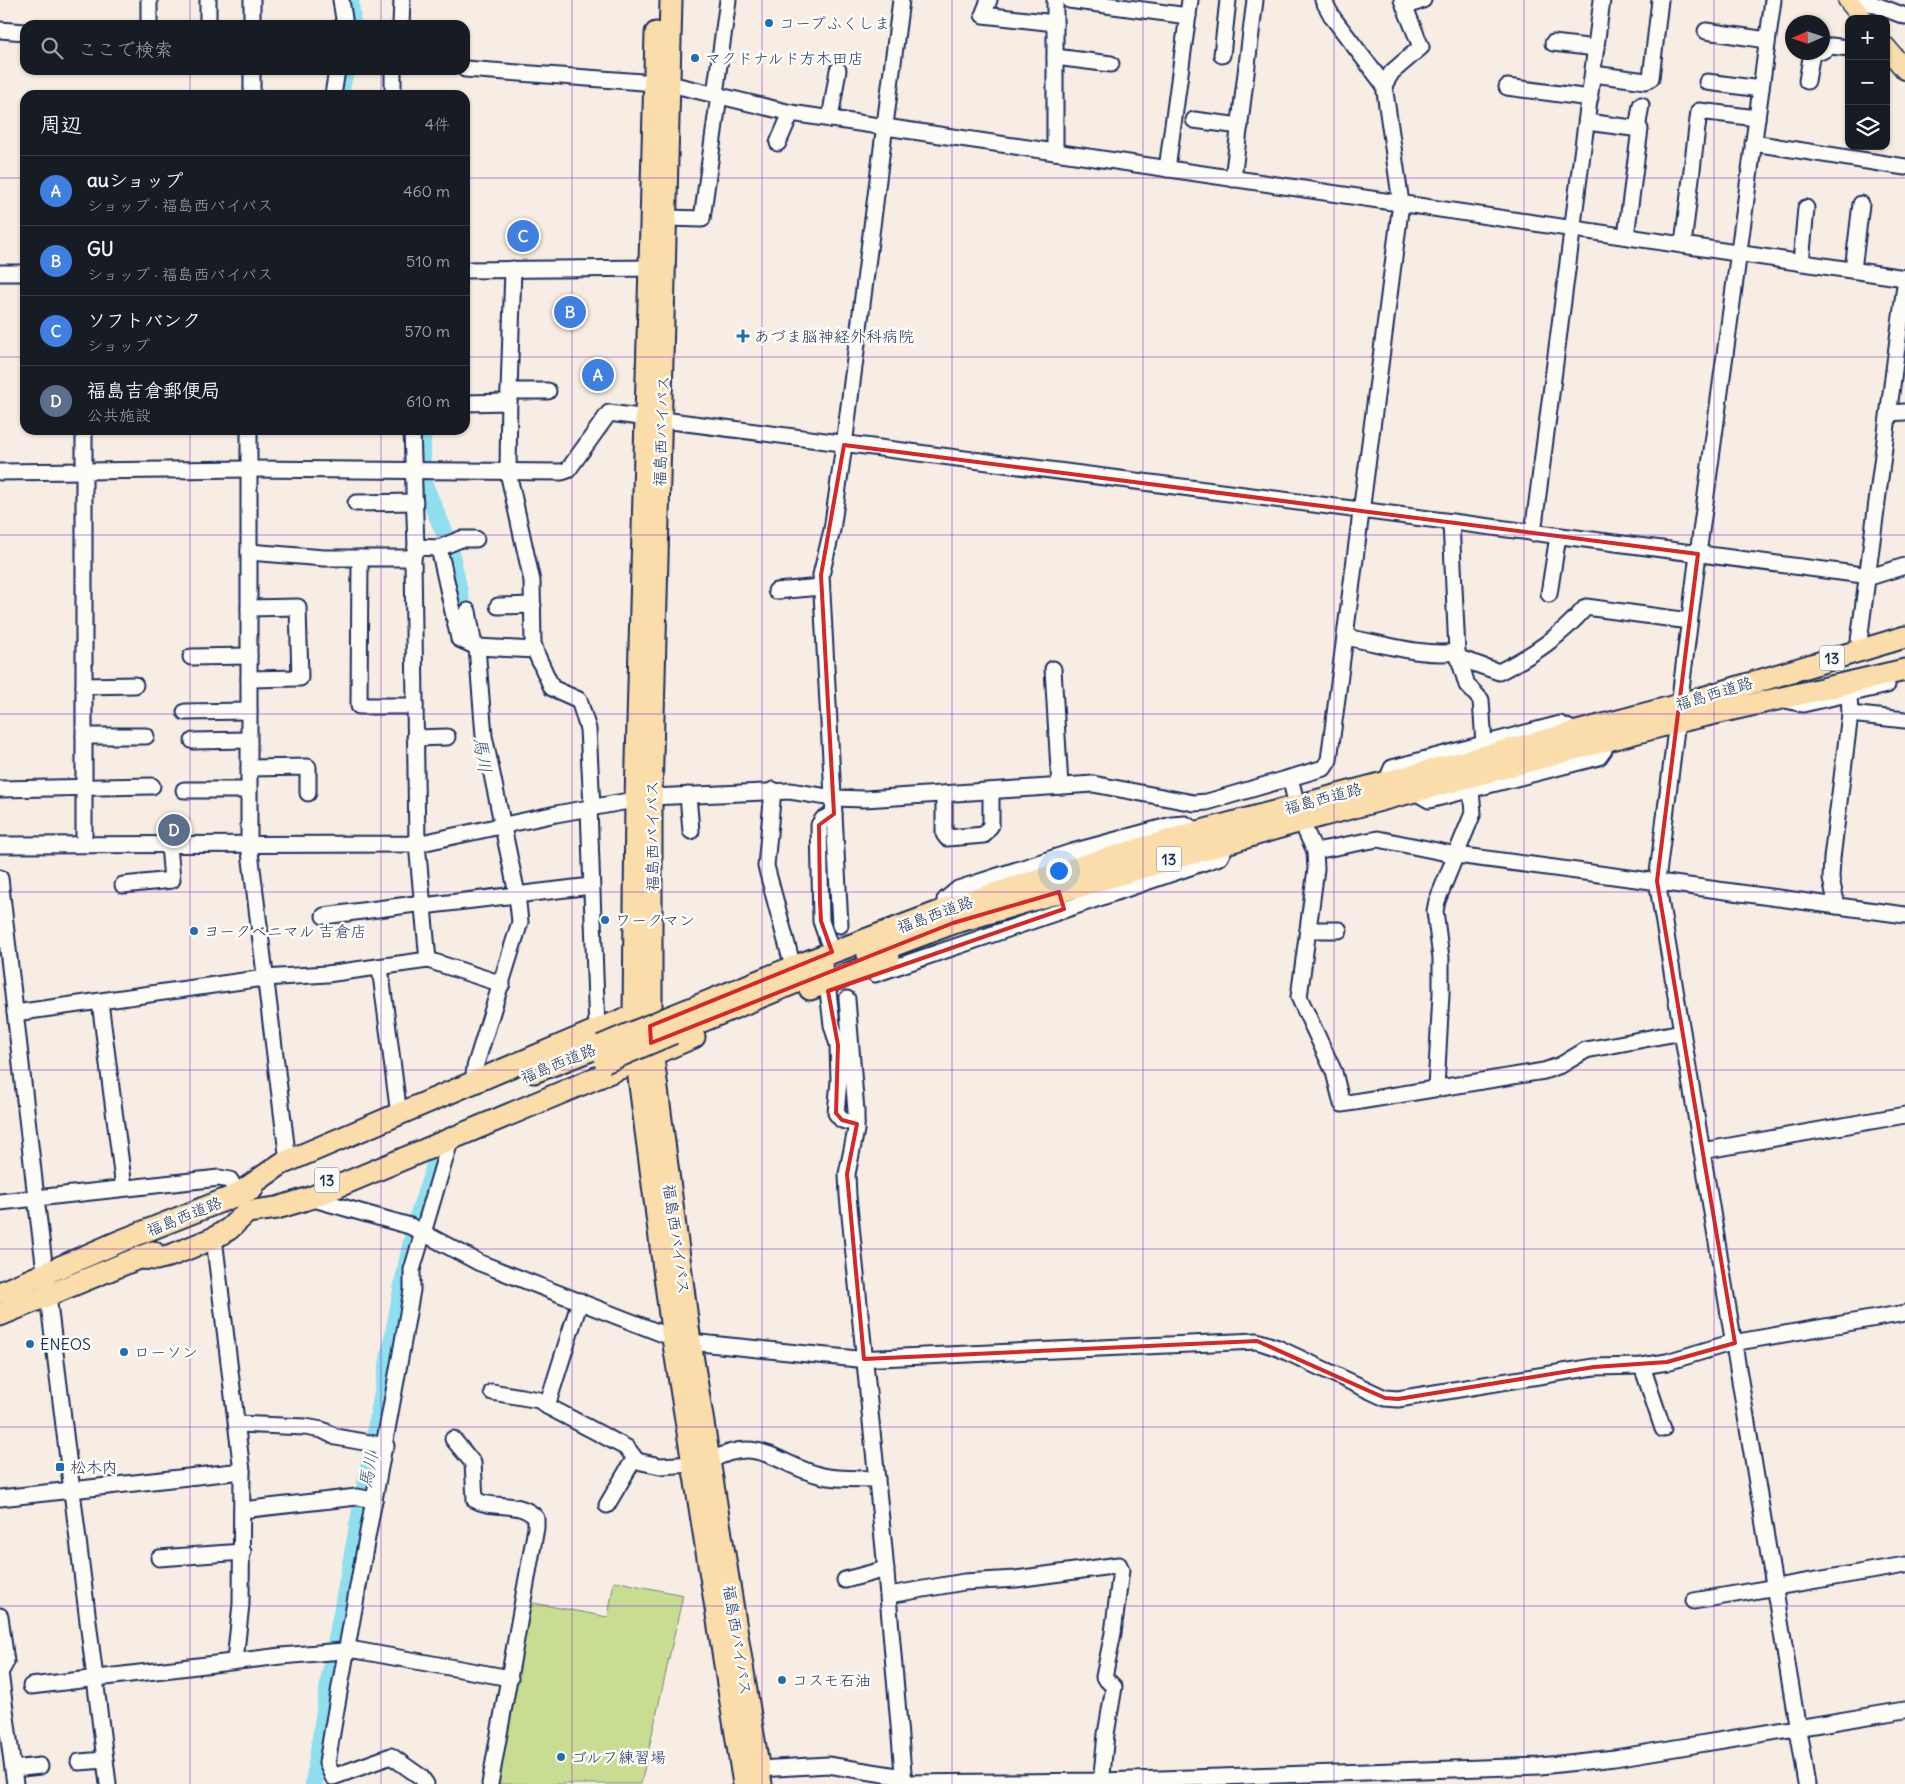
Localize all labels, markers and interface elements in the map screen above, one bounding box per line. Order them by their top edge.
place label: コープふくしま [779,13,890,33]
north arrow [1785,15,1830,60]
map controls [1845,15,1890,150]
button: + [1845,15,1890,60]
marker: コープふくしま [763,17,775,29]
search box [20,20,470,75]
icon: search [38,34,66,62]
text: ここで検索 [78,37,173,61]
place label: マクドナルド方木田店 [705,48,864,68]
marker: マクドナルド方木田店 [689,52,701,64]
button: − [1845,60,1890,105]
button: layers [1845,105,1890,150]
text: 周辺 [40,111,82,138]
text: 4件 [425,114,450,134]
text: auショップ [87,168,183,192]
text: A [51,181,61,201]
text: 460 m [403,181,450,201]
text: ショップ · 福島西バイパス [87,195,273,215]
pin: C [507,217,539,255]
text: GU [87,237,114,261]
text: B [51,251,61,271]
text: 510 m [406,251,450,271]
text: ショップ · 福島西バイパス [87,264,273,284]
pin: B [554,293,586,331]
text: ソフトバンク [87,308,201,332]
text: C [51,321,61,341]
text: 570 m [405,321,450,341]
place label: あづま脳神経外科病院 [754,326,914,346]
marker: あづま脳神経外科病院 [736,329,750,343]
text: ショップ [87,335,150,355]
pin: A [582,356,614,394]
street label: 福島西バイパス [649,375,673,487]
text: 福島吉倉郵便局 [87,378,220,402]
text: D [50,391,62,411]
text: 610 m [406,391,450,411]
text: 公共施設 [87,405,151,425]
road number: 13 [1820,646,1844,670]
street label: 福島西道路 [1673,672,1755,714]
water label: 馬川 [469,735,497,775]
street label: 福島西道路 [1282,778,1364,818]
street label: 福島西バイパス [642,780,662,892]
pin: D [158,811,190,849]
road number: 13 [1156,846,1182,872]
your location [1046,858,1072,884]
street label: 福島西道路 [894,891,976,937]
place label: ワークマン [615,910,695,930]
marker: ワークマン [599,914,611,926]
place label: ヨークベニマル 吉倉店 [204,921,367,941]
marker: ヨークベニマル 吉倉店 [188,925,200,937]
street label: 福島西道路 [517,1039,599,1087]
road number: 13 [314,1168,340,1192]
street label: 福島西バイパス [659,1182,695,1296]
street label: 福島西道路 [143,1192,225,1240]
place label: ENEOS [40,1334,91,1354]
marker: ENEOS [24,1338,36,1350]
place label: ローソン [134,1342,198,1362]
marker: ローソン [118,1346,130,1358]
water label: 馬川 [353,1450,383,1490]
place label: 松木内 [70,1457,118,1477]
marker: 松木内 [54,1461,66,1473]
street label: 福島西バイパス [719,1583,757,1697]
place label: コスモ石油 [792,1670,871,1690]
marker: コスモ石油 [776,1674,788,1686]
place label: ゴルフ練習場 [571,1747,666,1767]
marker: ゴルフ練習場 [555,1751,567,1763]

